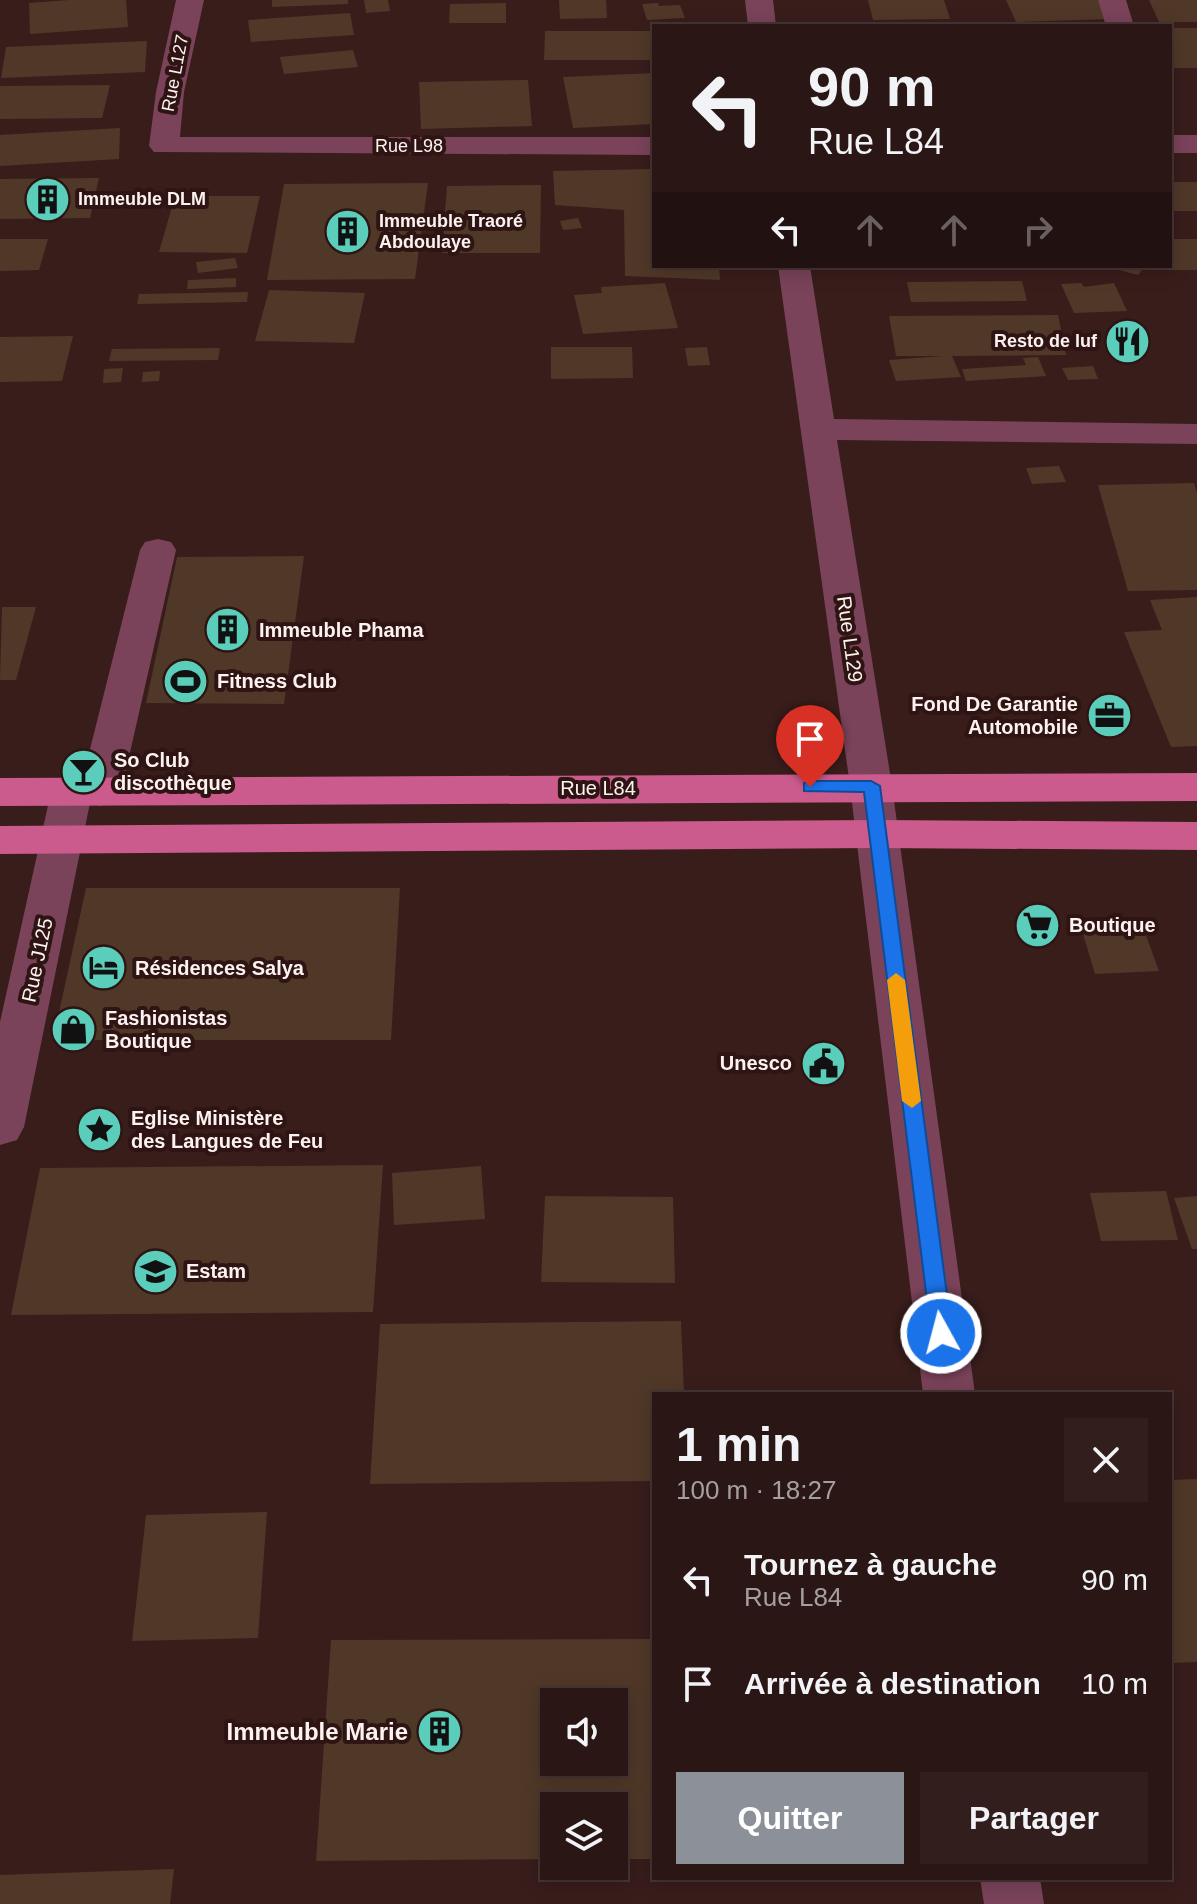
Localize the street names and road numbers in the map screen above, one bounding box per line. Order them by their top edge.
street label: Rue L127 [158,33,192,113]
street label: Rue L98 [375,136,443,156]
street label: Rue L129 [833,595,867,683]
street label: Rue L84 [560,777,636,799]
street label: Rue J125 [17,916,57,1004]

